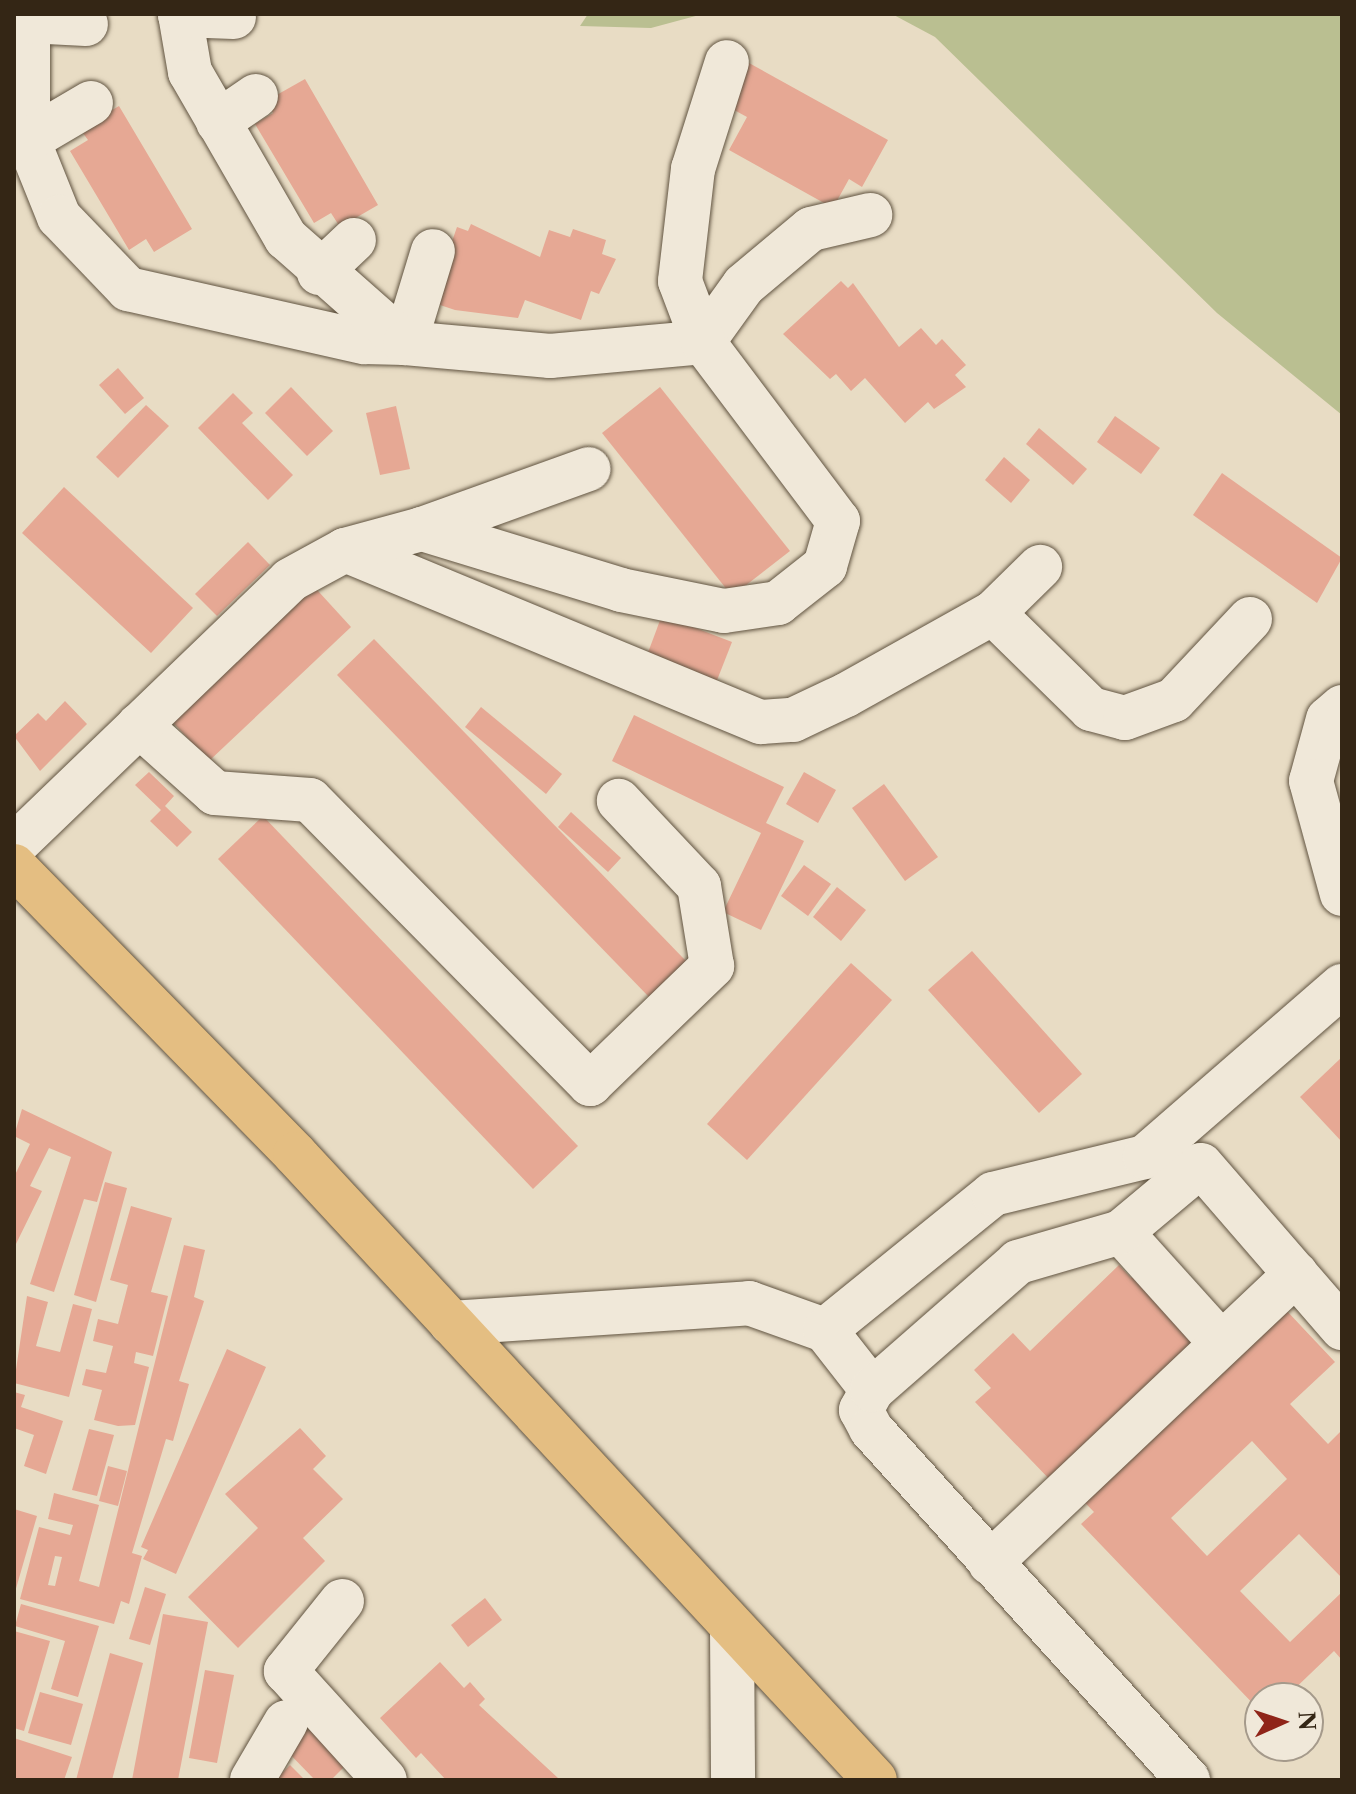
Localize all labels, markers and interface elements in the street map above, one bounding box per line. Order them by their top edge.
north arrow [1244,1682,1324,1762]
text: N [1292,1711,1320,1731]

